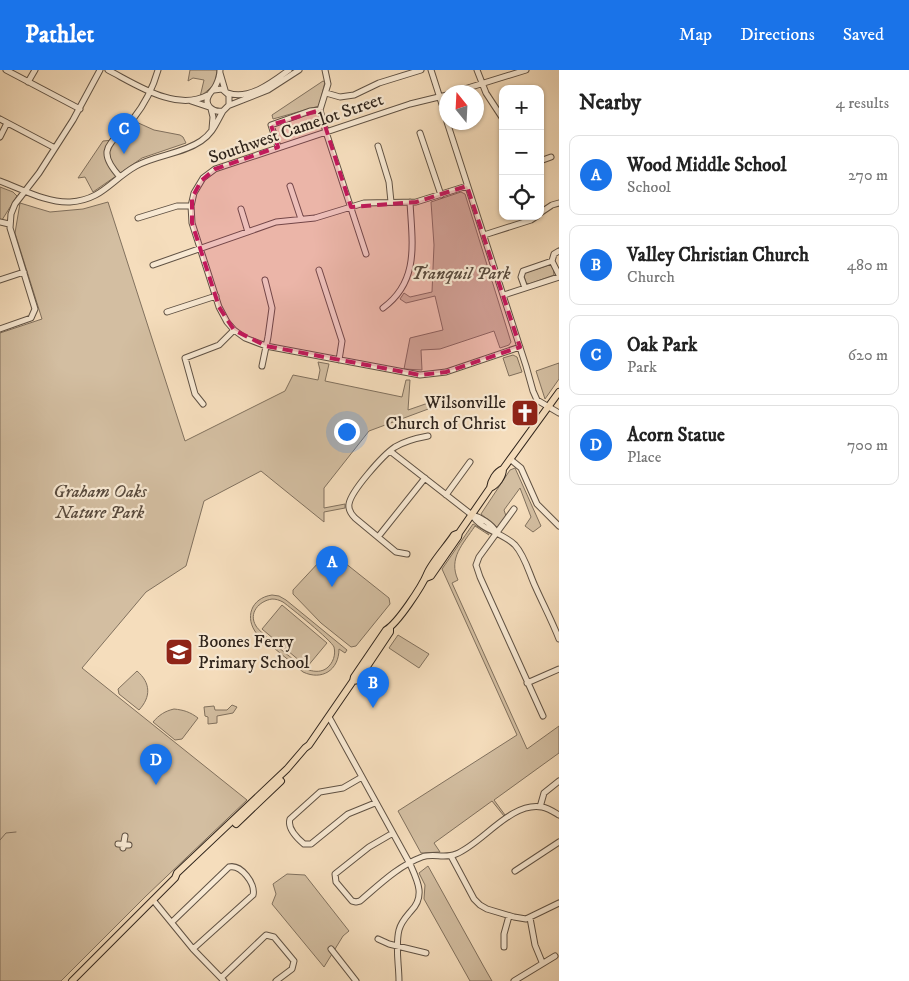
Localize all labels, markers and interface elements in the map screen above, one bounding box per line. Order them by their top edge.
text: Pathlet [25,20,94,50]
text: Map [679,24,712,46]
text: Directions [740,24,815,46]
text: Saved [843,24,884,46]
north arrow [439,85,484,130]
map controls [499,85,544,220]
button: + [499,85,544,130]
street label: Southwest Camelot Street [206,89,386,169]
text: Nearby [579,90,641,116]
text: 4 results [836,93,889,113]
pin: C [108,113,140,154]
button: − [499,130,544,175]
text: Wood Middle School [627,154,786,177]
text: A [591,165,601,185]
text: 270 m [848,165,888,185]
button: locate [499,175,544,220]
text: School [627,177,671,197]
text: Valley Christian Church [627,244,809,267]
text: B [591,255,601,275]
text: 480 m [847,255,888,275]
park label: Tranquil Park [412,263,511,285]
text: Church [627,267,675,287]
text: Oak Park [627,334,698,357]
text: C [591,345,601,365]
text: 620 m [848,345,888,365]
text: Park [627,357,657,377]
place label: Wilsonville Church of Christ [386,392,506,435]
church icon: Wilsonville Church of Christ [510,398,540,428]
your location [334,419,360,445]
text: Acorn Statue [627,424,725,447]
text: D [590,435,602,455]
text: 700 m [847,435,888,455]
text: Place [627,447,661,467]
park label: Graham Oaks Nature Park [53,481,147,524]
pin: A [316,546,348,587]
place label: Boones Ferry Primary School [198,631,310,674]
school or university icon: Boones Ferry Primary School [164,637,194,667]
pin: B [357,667,389,708]
pin: D [140,744,172,785]

